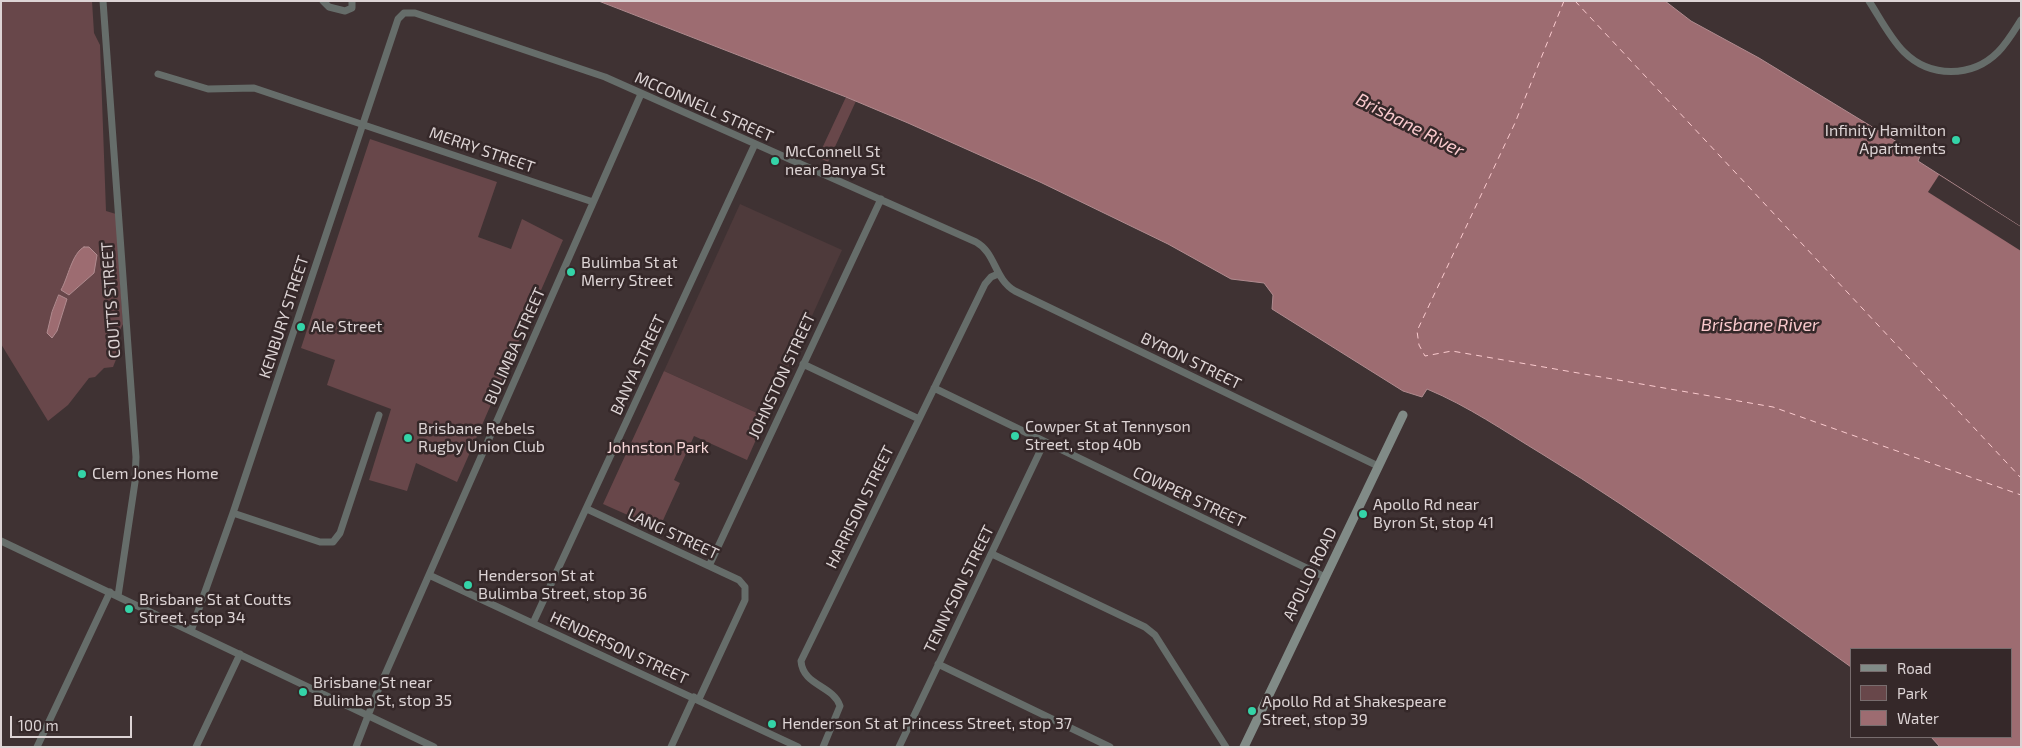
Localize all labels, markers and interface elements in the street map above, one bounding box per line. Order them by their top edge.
street label: MCCONNELL STREET [632,68,776,146]
water label: Brisbane River [1352,88,1468,162]
place label: Infinity Hamilton Apartments [1825,121,1946,159]
street label: MERRY STREET [427,123,537,177]
marker: Infinity Hamilton Apartments [1950,134,1962,146]
place label: McConnell St near Banya St [785,142,885,180]
marker: McConnell St near Banya St [769,155,781,167]
street label: COUTTS STREET [97,241,125,359]
street label: KENBURY STREET [255,253,313,381]
place label: Bulimba St at Merry Street [581,253,678,291]
marker: Bulimba St at Merry Street [565,266,577,278]
street label: BULIMBA STREET [481,285,549,407]
street label: JOHNSTON STREET [744,310,820,442]
street label: BANYA STREET [606,312,670,418]
water label: Brisbane River [1701,314,1819,336]
place label: Ale Street [311,317,382,337]
marker: Ale Street [295,321,307,333]
street label: BYRON STREET [1138,328,1244,394]
place label: Cowper St at Tennyson Street, stop 40b [1025,417,1191,455]
place label: Brisbane Rebels Rugby Union Club [418,419,545,457]
marker: Cowper St at Tennyson Street, stop 40b [1009,430,1021,442]
marker: Brisbane Rebels Rugby Union Club [402,432,414,444]
park label: Johnston Park [607,438,709,458]
street label: HARRISON STREET [822,442,898,572]
street label: COWPER STREET [1130,463,1248,531]
place label: Clem Jones Home [92,464,219,484]
marker: Clem Jones Home [76,468,88,480]
place label: Apollo Rd near Byron St, stop 41 [1373,495,1494,533]
street label: LANG STREET [624,504,722,564]
marker: Apollo Rd near Byron St, stop 41 [1357,508,1369,520]
street label: TENNYSON STREET [920,522,998,656]
street label: APOLLO ROAD [1279,524,1341,624]
place label: Henderson St at Bulimba Street, stop 36 [478,566,647,604]
marker: Henderson St at Bulimba Street, stop 36 [462,579,474,591]
place label: Brisbane St at Coutts Street, stop 34 [139,590,291,628]
marker: Brisbane St at Coutts Street, stop 34 [123,603,135,615]
street label: HENDERSON STREET [547,608,691,688]
legend [1850,648,2012,738]
text: Road [1897,659,1932,677]
place label: Brisbane St near Bulimba St, stop 35 [313,673,452,711]
text: Park [1897,684,1928,702]
marker: Brisbane St near Bulimba St, stop 35 [297,686,309,698]
place label: Apollo Rd at Shakespeare Street, stop 39 [1262,692,1447,730]
marker: Apollo Rd at Shakespeare Street, stop 39 [1246,705,1258,717]
scale bar [12,706,135,738]
text: Water [1897,709,1939,727]
place label: Henderson St at Princess Street, stop 37 [782,714,1072,734]
text: 100 m [18,716,59,734]
marker: Henderson St at Princess Street, stop 37 [766,718,778,730]

